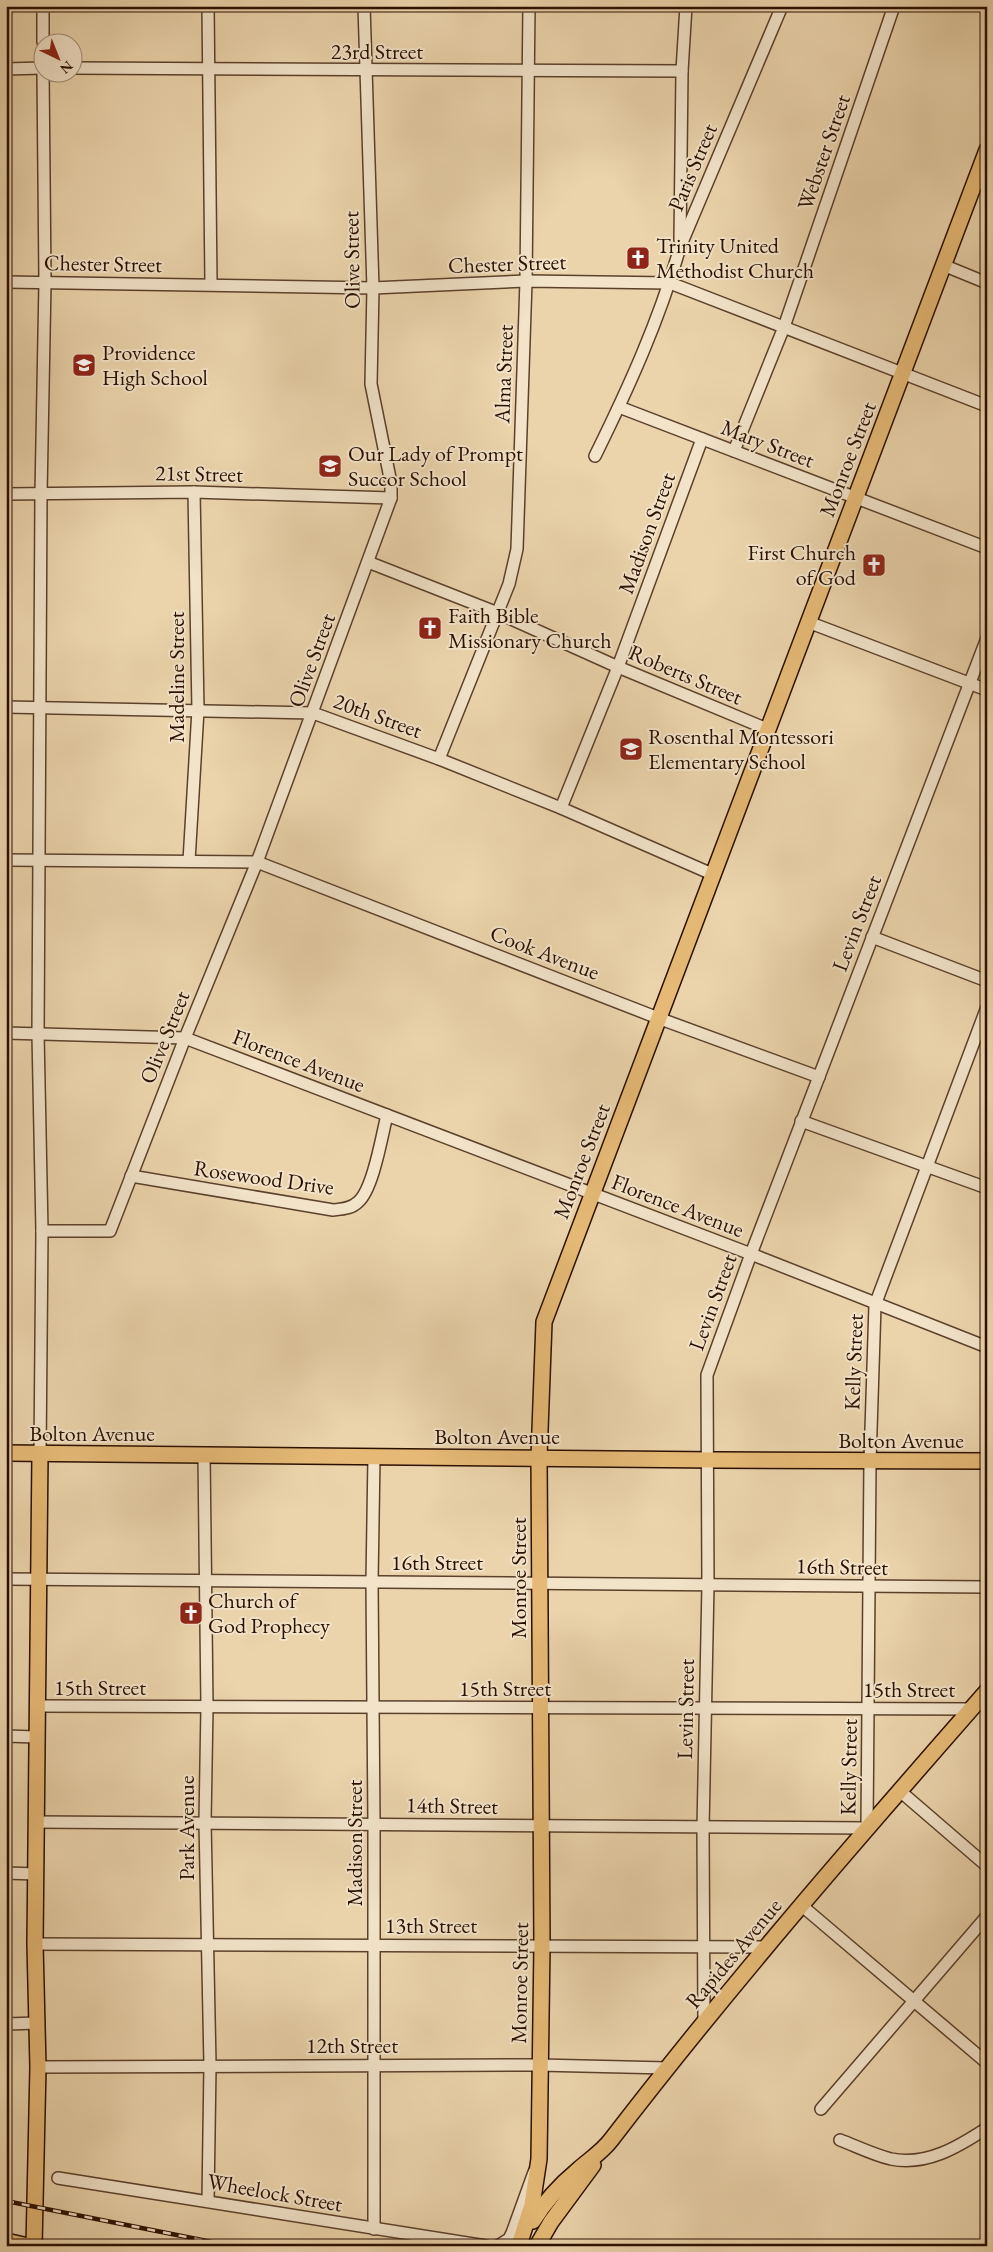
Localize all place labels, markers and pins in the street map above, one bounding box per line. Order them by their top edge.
place label: Trinity United Methodist Church [656,231,814,285]
church icon: Trinity United Methodist Church [625,245,651,271]
place label: Providence High School [102,338,208,392]
school or university icon: Providence High School [71,352,97,378]
place label: Our Lady of Prompt Succor School [348,439,523,493]
school or university icon: Our Lady of Prompt Succor School [317,453,343,479]
place label: First Church of God [747,538,857,592]
church icon: First Church of God [861,552,887,578]
place label: Faith Bible Missionary Church [448,601,612,655]
church icon: Faith Bible Missionary Church [417,615,443,641]
place label: Rosenthal Montessori Elementary School [648,722,834,776]
school or university icon: Rosenthal Montessori Elementary School [618,736,644,762]
place label: Church of God Prophecy [208,1586,330,1640]
church icon: Church of God Prophecy [178,1600,204,1626]

